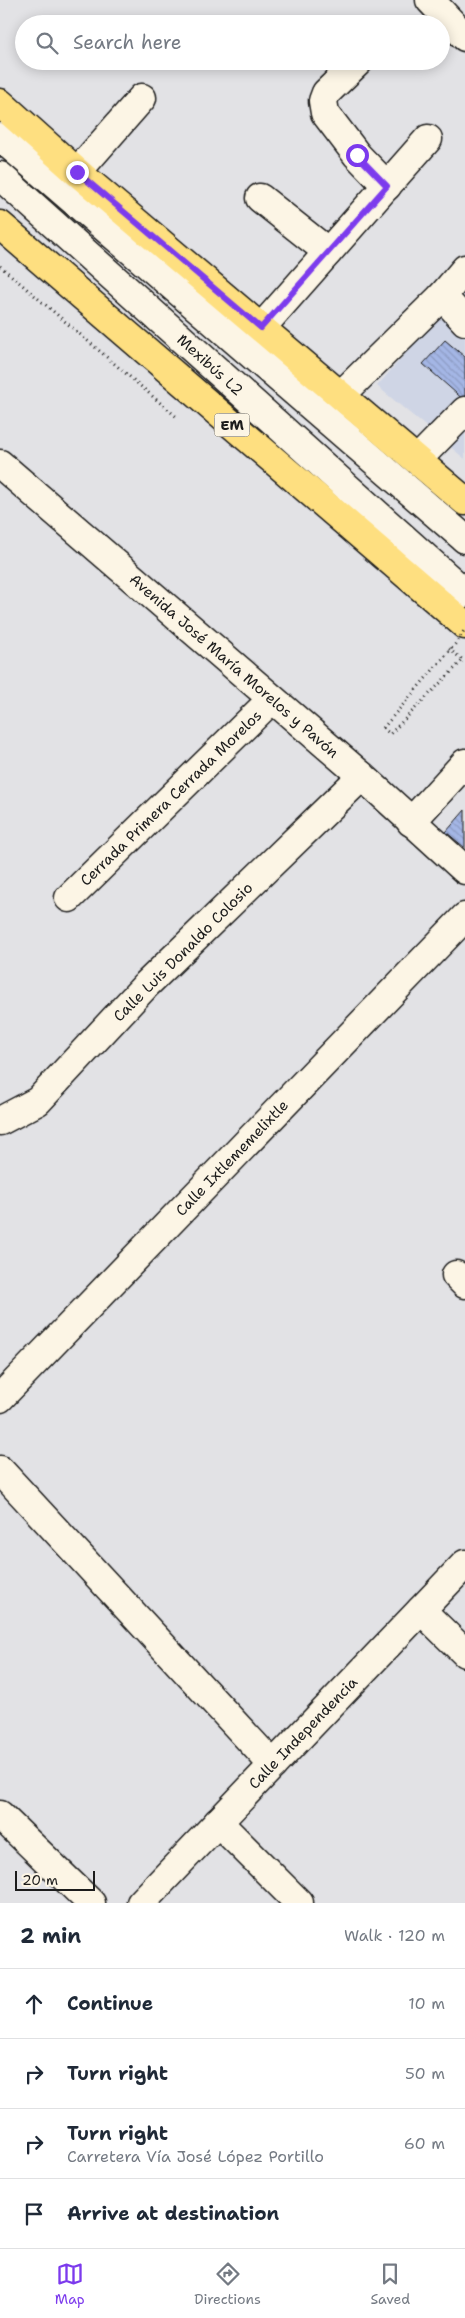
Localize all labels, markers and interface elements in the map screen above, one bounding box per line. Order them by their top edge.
search box [15,15,450,70]
icon: search [33,29,61,57]
text: Search here [73,30,182,55]
route start [346,144,369,167]
route end [66,161,89,184]
street label: Mexibús L2 [173,330,247,400]
road number: EM [214,414,250,436]
street label: Avenida José María Morelos y Pavón [125,570,343,762]
street label: Cerrada Primera Cerrada Morelos [76,706,266,890]
street label: Calle Luis Donaldo Colosio [109,878,257,1026]
street label: Calle Ixtlememelixtle [171,1096,293,1220]
street label: Calle Independencia [244,1672,362,1793]
scale bar [15,1868,95,1891]
text: 20 m [22,1871,58,1889]
text: 2 min [20,1922,81,1950]
text: Walk · 120 m [344,1925,445,1946]
icon: ahead [20,1990,48,2018]
text: Continue [67,1991,153,2016]
text: 10 m [408,1993,445,2014]
icon: right [20,2060,48,2088]
text: Turn right [67,2061,168,2086]
text: 50 m [405,2063,445,2084]
text: Turn right [67,2121,168,2146]
icon: right [20,2130,48,2158]
text: 60 m [404,2133,445,2154]
text: Carretera Vía José López Portillo [67,2146,324,2167]
icon: arrive [20,2200,48,2228]
text: Arrive at destination [67,2201,279,2226]
tab: Map [55,2260,85,2308]
tab: Directions [194,2260,261,2308]
tab: Saved [371,2260,410,2308]

